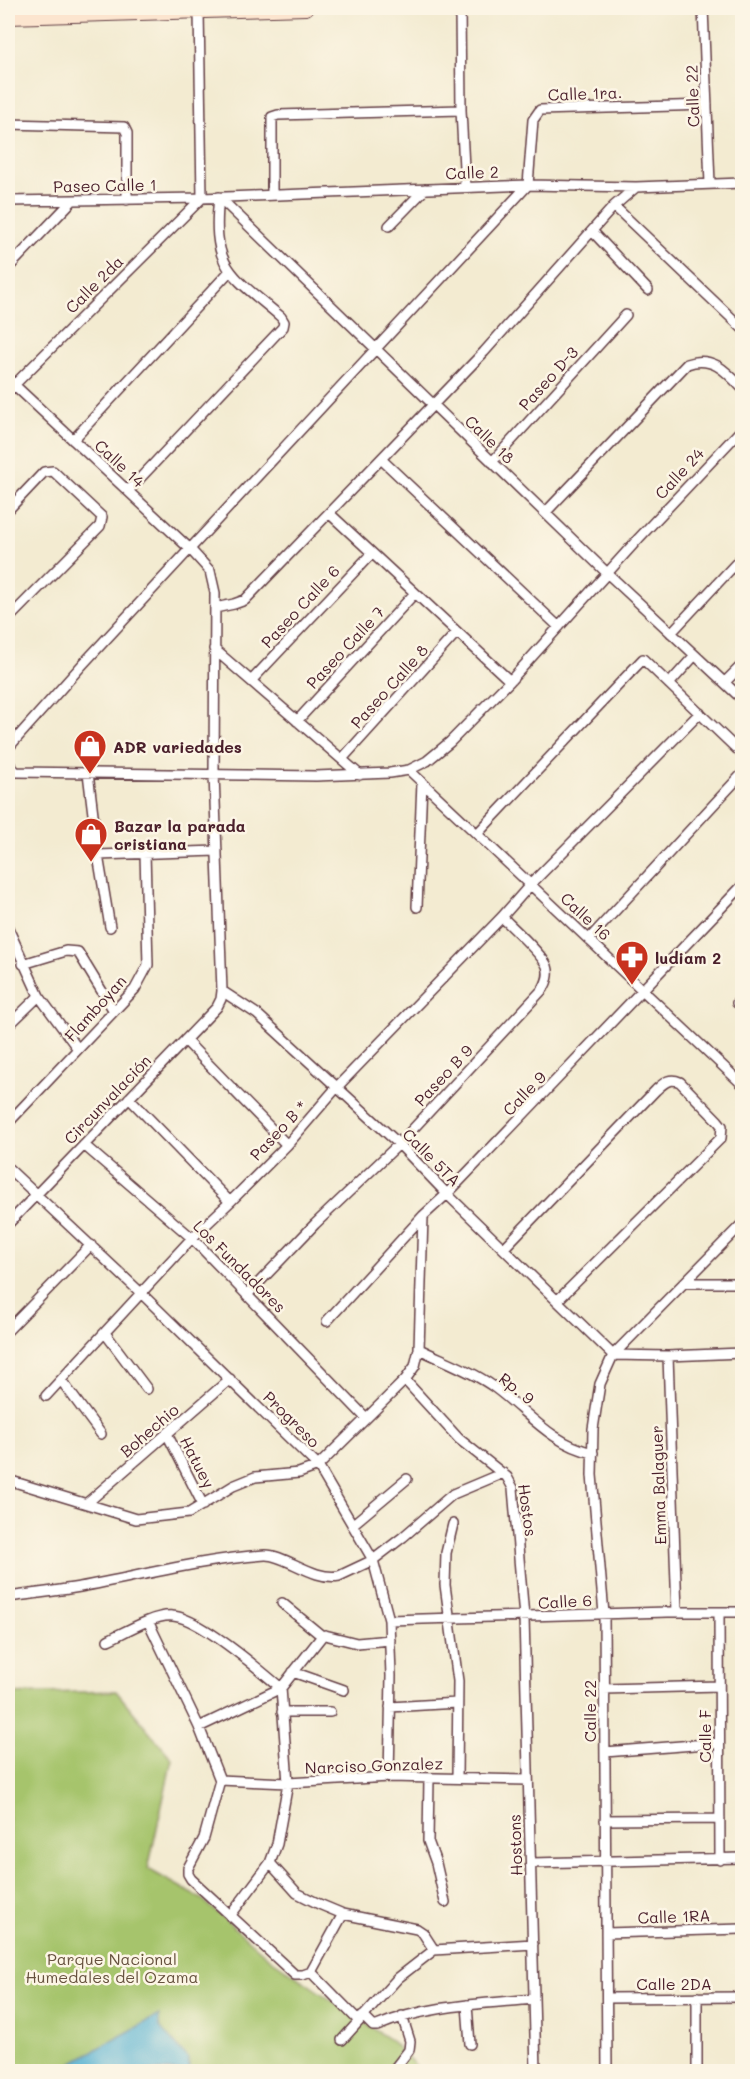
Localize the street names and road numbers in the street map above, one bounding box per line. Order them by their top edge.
street label: Calle 22 [680,65,704,127]
street label: Calle 1ra. [547,81,623,105]
street label: Calle 2 [445,161,499,183]
street label: Paseo Calle 1 [53,174,157,196]
street label: Calle 2da [61,251,127,317]
street label: Paseo D-3 [514,342,582,414]
street label: Calle 18 [461,410,520,468]
street label: Calle 14 [91,435,150,492]
street label: Calle 24 [650,442,708,503]
street label: Paseo Calle 6 [256,560,344,652]
street label: Paseo Calle 7 [301,601,389,693]
street label: Paseo Calle 8 [346,639,433,732]
street label: Calle 16 [556,887,616,945]
street label: Flamboyan [60,970,130,1046]
street label: Paseo B 9 [409,1040,477,1110]
street label: Circunvalación [59,1050,155,1148]
street label: Calle 9 [498,1066,550,1120]
street label: Paseo B * [245,1095,311,1165]
street label: Calle 5TA [398,1123,466,1191]
street label: Los Fundadores [189,1215,291,1317]
street label: Rp. 9 [495,1367,539,1409]
street label: Progreso [259,1386,325,1452]
street label: Bohechio [115,1399,183,1461]
street label: Emma Balaguer [645,1425,671,1545]
street label: Hatuey [176,1433,220,1491]
street label: Hostos [514,1482,542,1538]
street label: Calle 6 [537,1589,593,1613]
street label: Calle 22 [579,1680,600,1742]
street label: Calle F [694,1709,715,1763]
street label: Narciso Gonzalez [304,1752,444,1778]
street label: Hostons [503,1814,527,1876]
street label: Calle 1RA [637,1904,711,1928]
street label: Calle 2DA [636,1973,712,1994]

